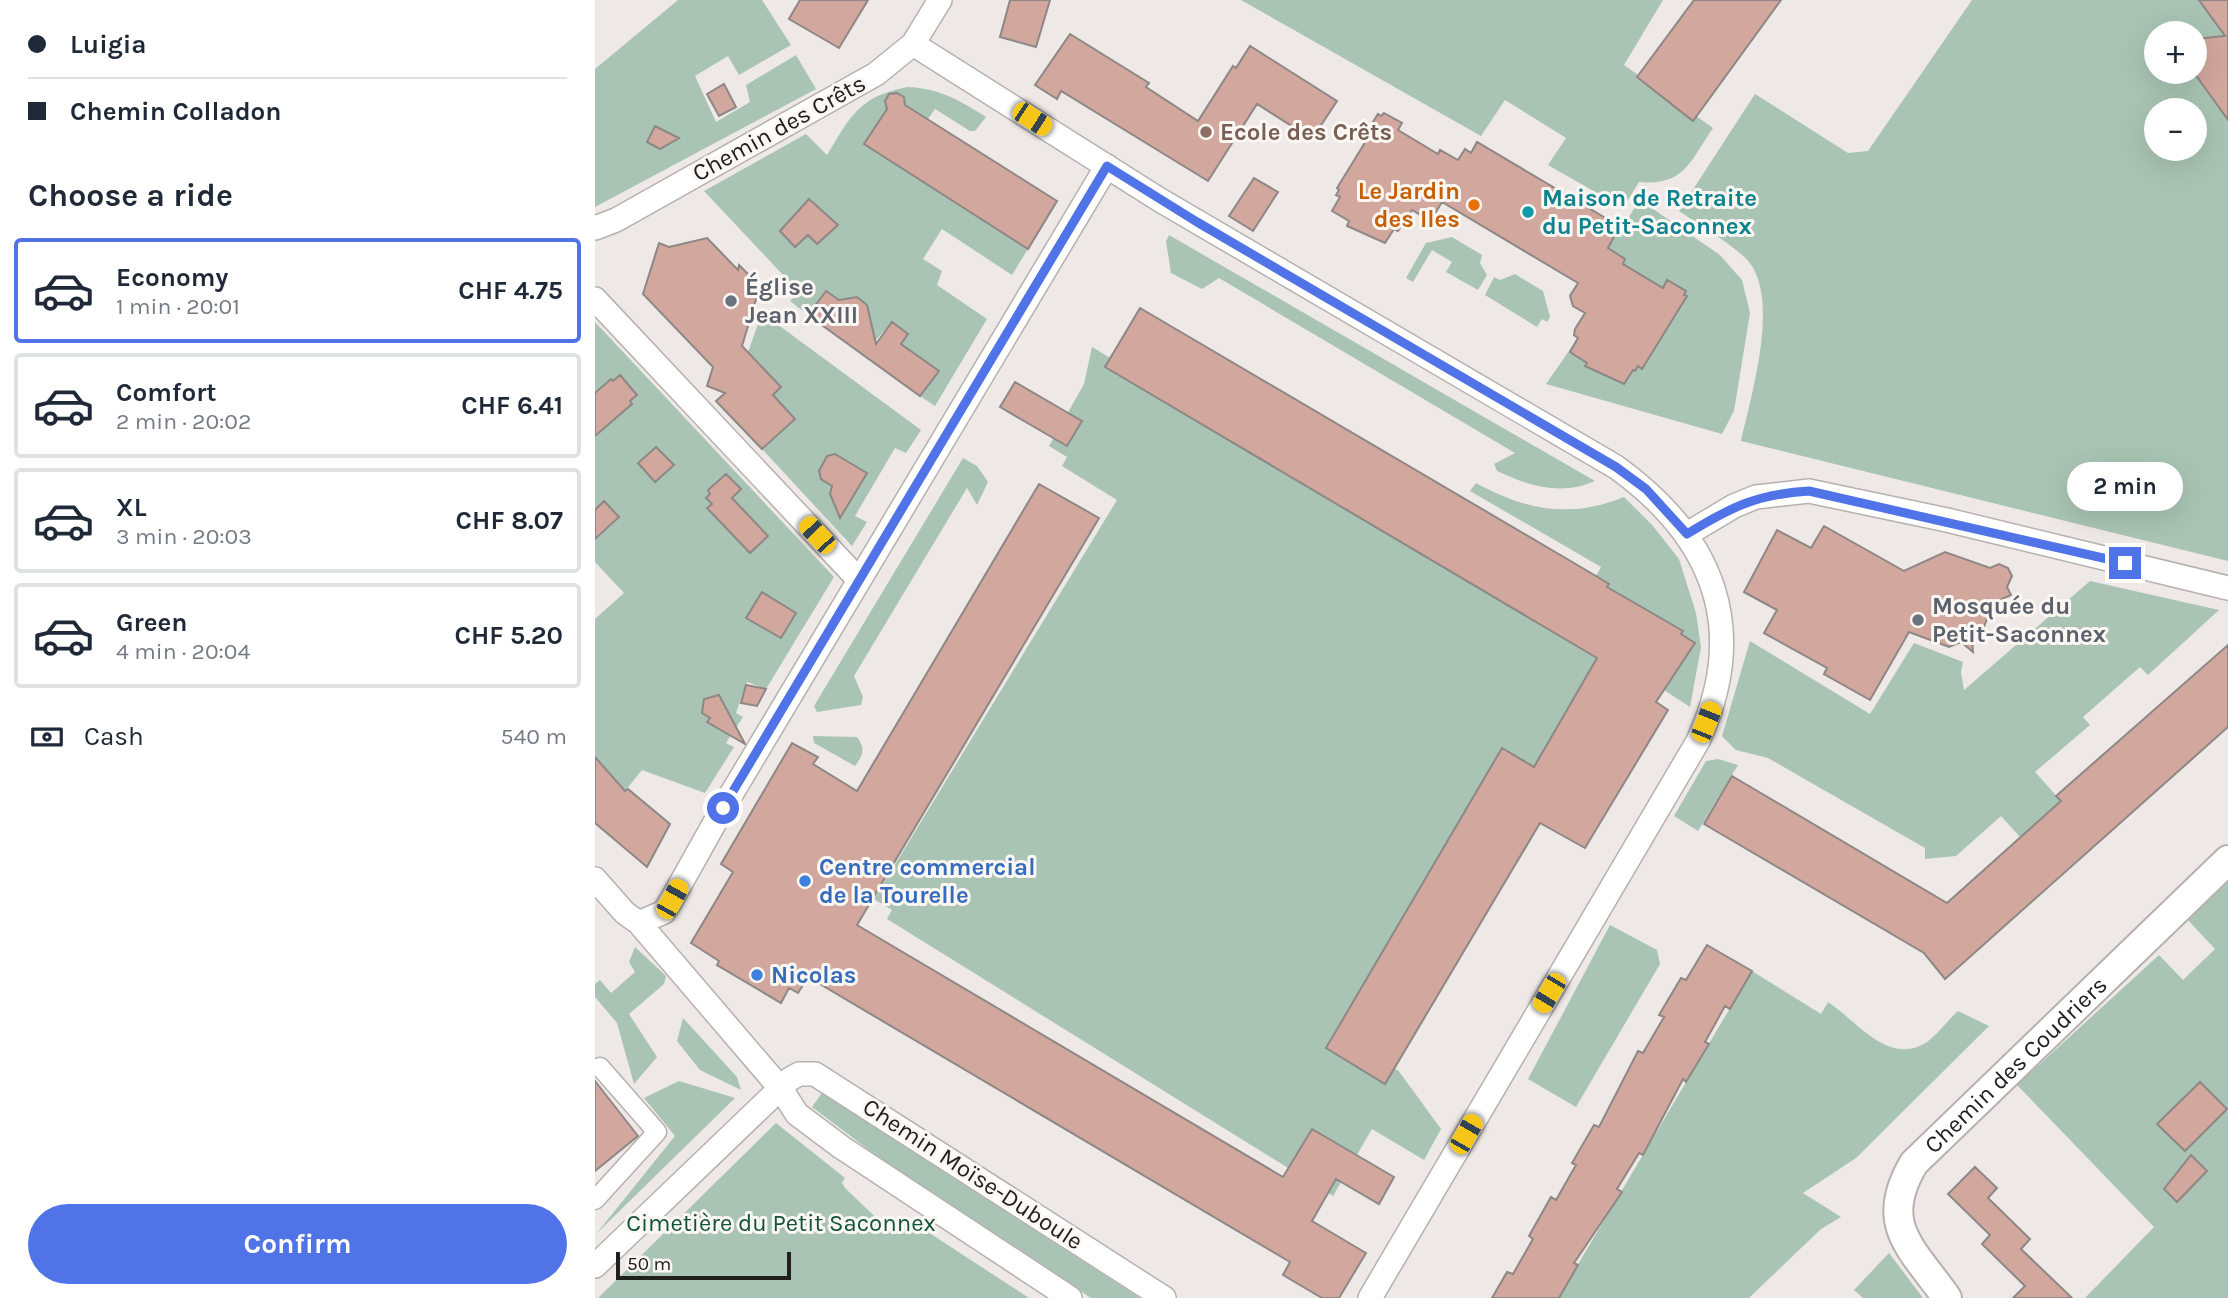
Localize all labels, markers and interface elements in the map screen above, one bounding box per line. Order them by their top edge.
map controls [2144,21,2207,161]
button: + [2144,21,2207,84]
text: Luigia [70,29,147,60]
street label: Chemin des Crêts [688,69,870,187]
text: Chemin Colladon [70,96,282,127]
button: − [2144,98,2207,161]
car [1009,99,1056,139]
place label: Ecole des Crêts [1220,118,1392,146]
marker: Ecole des Crêts [1198,124,1214,140]
text: Choose a ride [28,177,233,214]
place label: Le Jardin des Iles [1358,177,1460,233]
place label: Maison de Retraite du Petit-Saconnex [1542,184,1757,240]
marker: Le Jardin des Iles [1466,197,1482,213]
marker: Maison de Retraite du Petit-Saconnex [1520,204,1536,220]
icon: car [32,259,95,322]
text: Economy [116,262,228,293]
place label: Église Jean XXIII [745,271,858,329]
text: CHF 4.75 [458,275,563,306]
text: 1 min · 20:01 [116,293,240,320]
marker: Église Jean XXIII [723,293,739,309]
icon: car [32,374,95,437]
text: Comfort [116,377,217,408]
text: CHF 6.41 [461,390,563,421]
text: 2 min · 20:02 [116,408,251,435]
callout: 2 min [2067,462,2183,510]
text: 2 min [2093,473,2157,500]
icon: car [32,489,95,552]
text: XL [116,492,147,523]
text: CHF 8.07 [456,505,563,536]
car [795,512,840,558]
text: 3 min · 20:03 [116,523,252,550]
route end [2109,547,2141,579]
place label: Mosquée du Petit-Saconnex [1932,592,2106,648]
icon: car [32,604,95,667]
text: Green [116,607,188,638]
marker: Mosquée du Petit-Saconnex [1910,612,1926,628]
text: CHF 5.20 [455,620,563,651]
text: 4 min · 20:04 [116,638,250,665]
car [1689,699,1724,745]
icon: cash [28,718,66,756]
text: Cash [84,721,144,752]
text: 540 m [501,723,567,750]
route start [707,792,739,824]
place label: Centre commercial de la Tourelle [819,853,1035,909]
marker: Centre commercial de la Tourelle [797,873,813,889]
car [653,876,692,922]
place label: Nicolas [771,961,856,989]
marker: Nicolas [749,967,765,983]
car [1530,970,1569,1016]
street label: Chemin des Coudriers [1919,971,2113,1159]
street label: Chemin Moïse-Duboule [858,1092,1088,1256]
car [1447,1111,1486,1157]
button: Confirm [28,1204,567,1284]
park label: Cimetière du Petit Saconnex [626,1209,936,1237]
scale bar [616,1249,791,1281]
text: 50 m [627,1253,671,1275]

